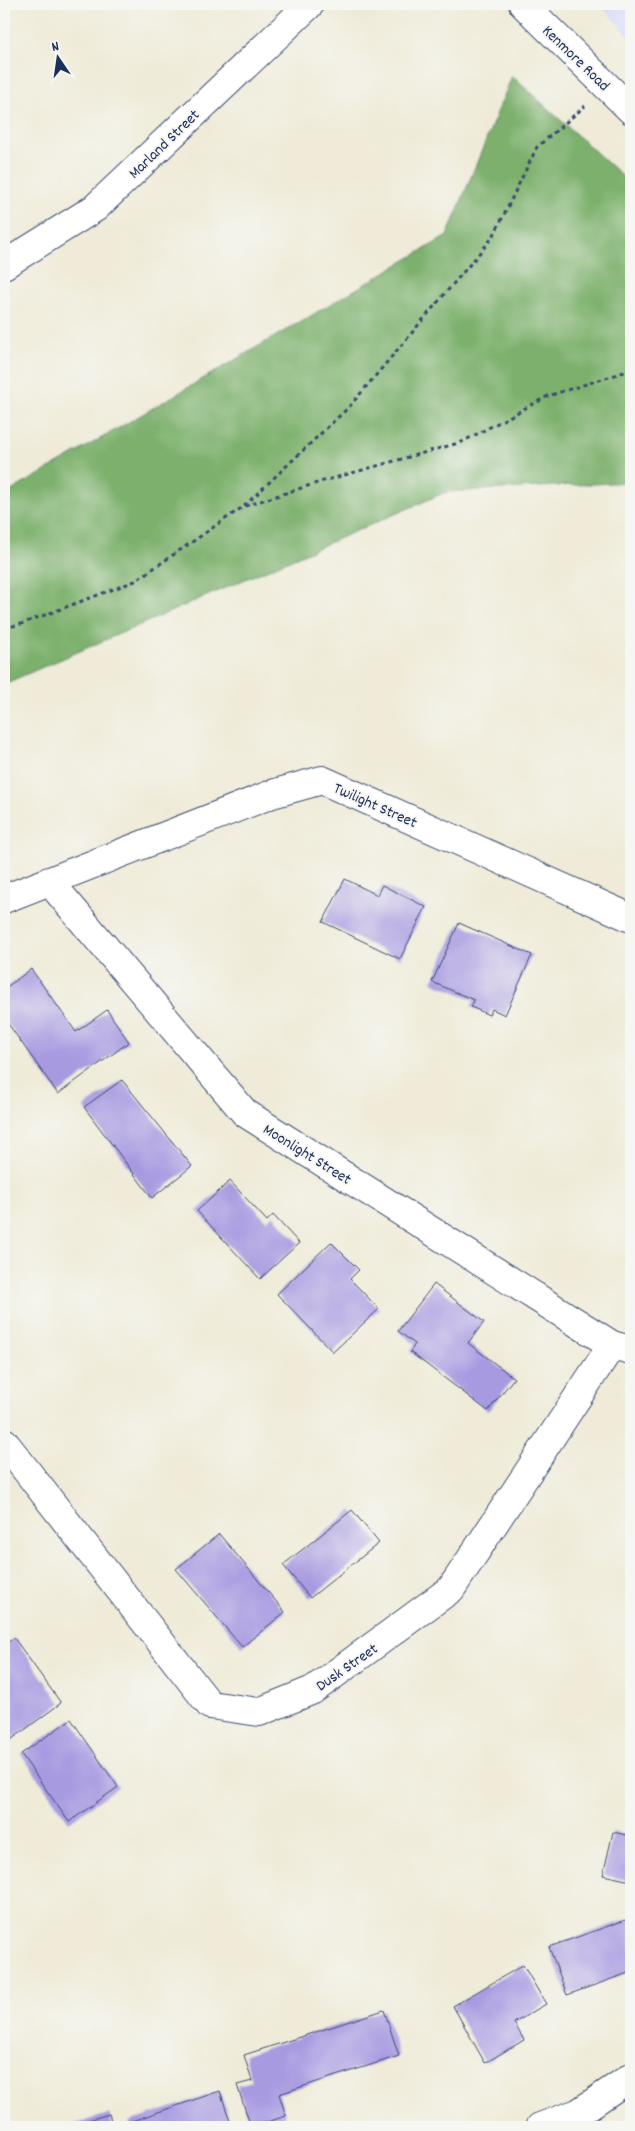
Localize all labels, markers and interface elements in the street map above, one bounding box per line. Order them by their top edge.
street label: Kenmore Road [536,20,614,97]
north arrow [32,32,82,82]
text: N [50,37,61,58]
street label: Marland Street [124,105,206,185]
street label: Twilight Street [330,778,420,835]
street label: Moonlight Street [258,1119,355,1192]
street label: Dusk Street [312,1638,383,1698]

